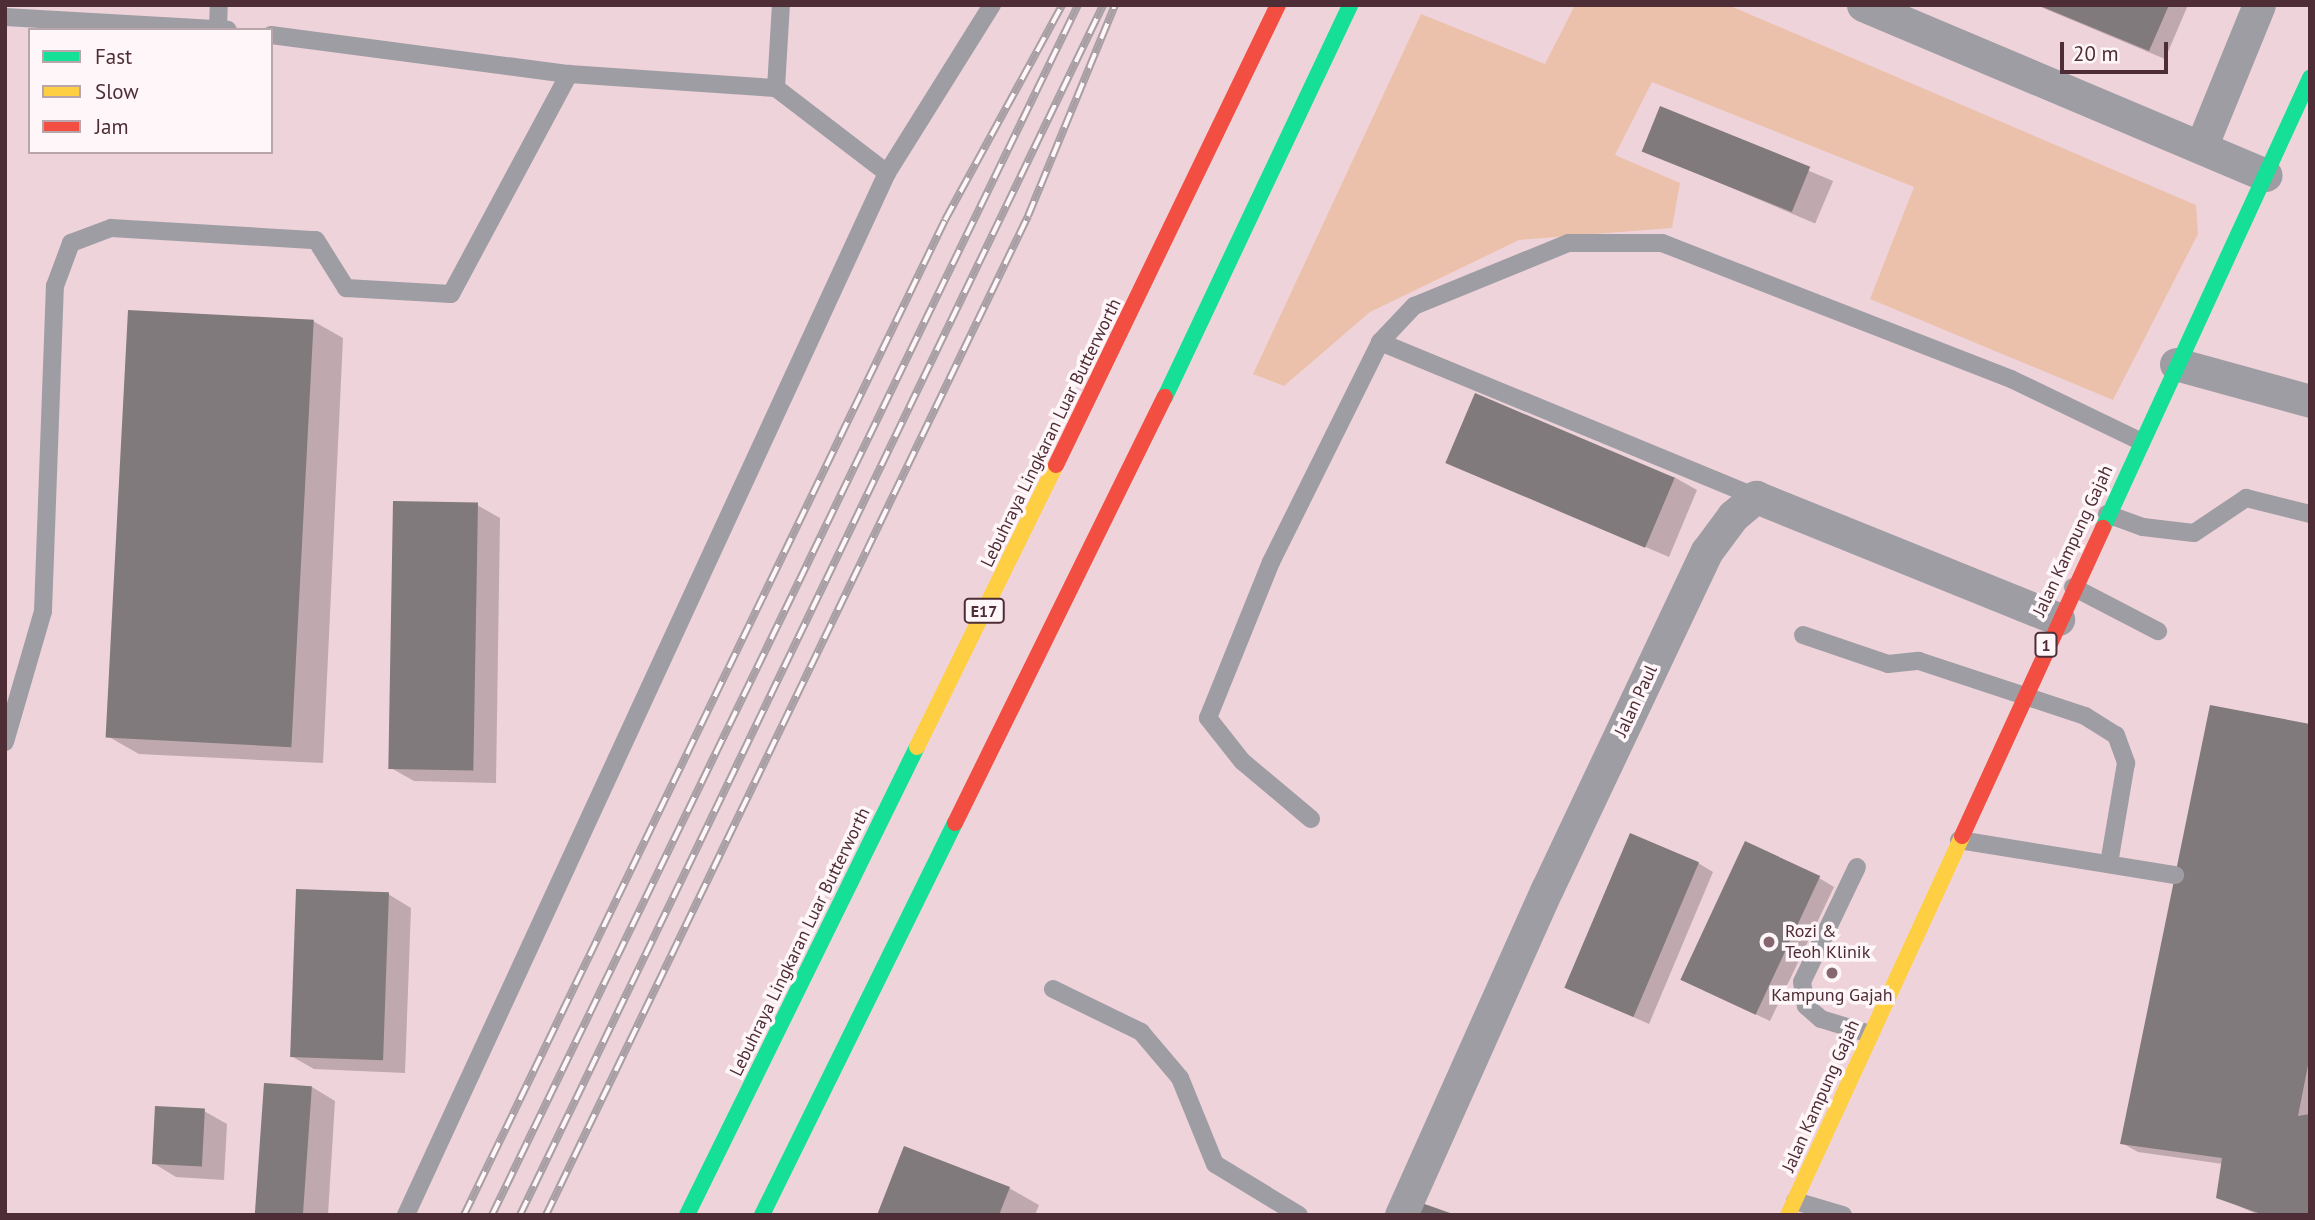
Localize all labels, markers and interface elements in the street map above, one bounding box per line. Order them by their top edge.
legend [28,28,273,154]
scale bar [2063,28,2172,72]
text: 20 m [2073,40,2119,67]
text: Fast [95,43,132,70]
text: Slow [95,78,139,105]
text: Jam [95,113,129,140]
street label: Lebuhraya Lingkaran Luar Butterworth [976,295,1126,571]
street label: Jalan Kampung Gajah [2028,462,2118,620]
road number: E17 [963,598,1005,624]
road number: 1 [2034,632,2058,658]
street label: Jalan Paul [1610,662,1662,740]
street label: Lebuhraya Lingkaran Luar Butterworth [725,804,875,1080]
place label: Rozi & Teoh Klinik [1785,921,1870,964]
marker: Rozi & Teoh Klinik [1759,932,1779,952]
marker: Kampung Gajah [1824,965,1840,981]
place label: Kampung Gajah [1771,984,1893,1006]
street label: Jalan Kampung Gajah [1778,1017,1864,1175]

